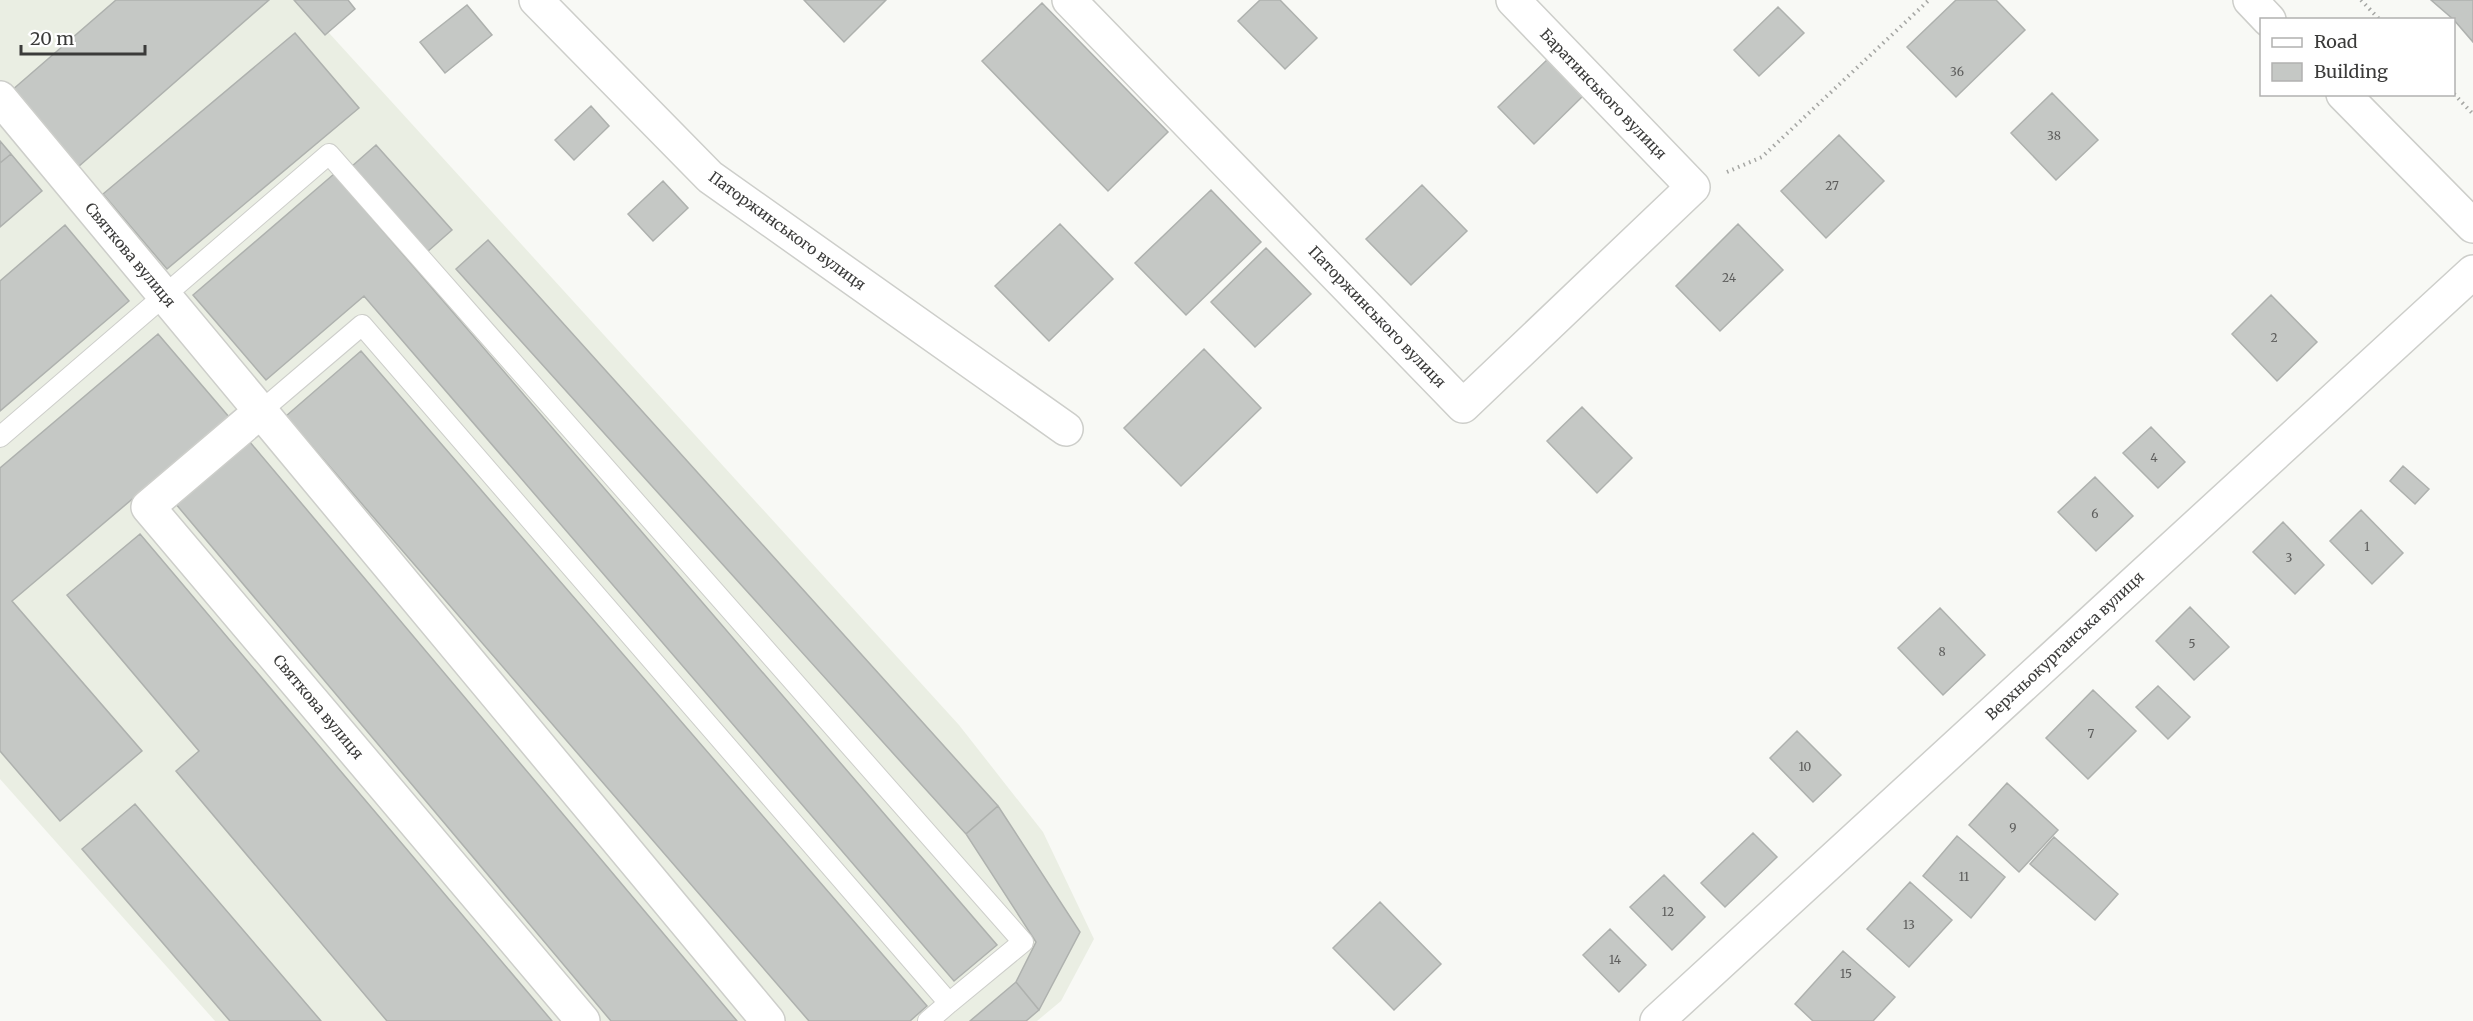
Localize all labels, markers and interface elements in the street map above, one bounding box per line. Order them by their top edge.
scale bar [21,18,146,56]
legend [2260,18,2455,96]
street label: Баратинського вулиця [1536,24,1671,163]
text: 20 m [30,27,74,50]
text: Road [2314,30,2358,53]
text: Building [2314,60,2388,83]
house number: 36 [1950,64,1964,79]
house number: 38 [2047,128,2061,143]
street label: Паторжинського вулиця [705,167,870,294]
house number: 27 [1825,178,1839,193]
street label: Святкова вулиця [81,199,180,311]
street label: Паторжинського вулиця [1305,242,1450,391]
house number: 24 [1722,270,1737,285]
house number: 2 [2270,330,2278,345]
house number: 4 [2150,450,2158,465]
house number: 6 [2091,506,2099,521]
house number: 1 [2364,539,2370,554]
house number: 3 [2286,550,2293,565]
street label: Верхньокурганська вулиця [1982,567,2148,724]
house number: 5 [2188,636,2196,651]
house number: 8 [1938,644,1946,659]
street label: Святкова вулиця [269,651,368,763]
house number: 7 [2088,726,2095,741]
house number: 10 [1799,759,1812,774]
house number: 9 [2009,820,2017,835]
house number: 11 [1959,869,1970,884]
house number: 12 [1662,904,1674,919]
house number: 13 [1903,917,1915,932]
house number: 14 [1609,952,1622,967]
house number: 15 [1840,966,1852,981]

